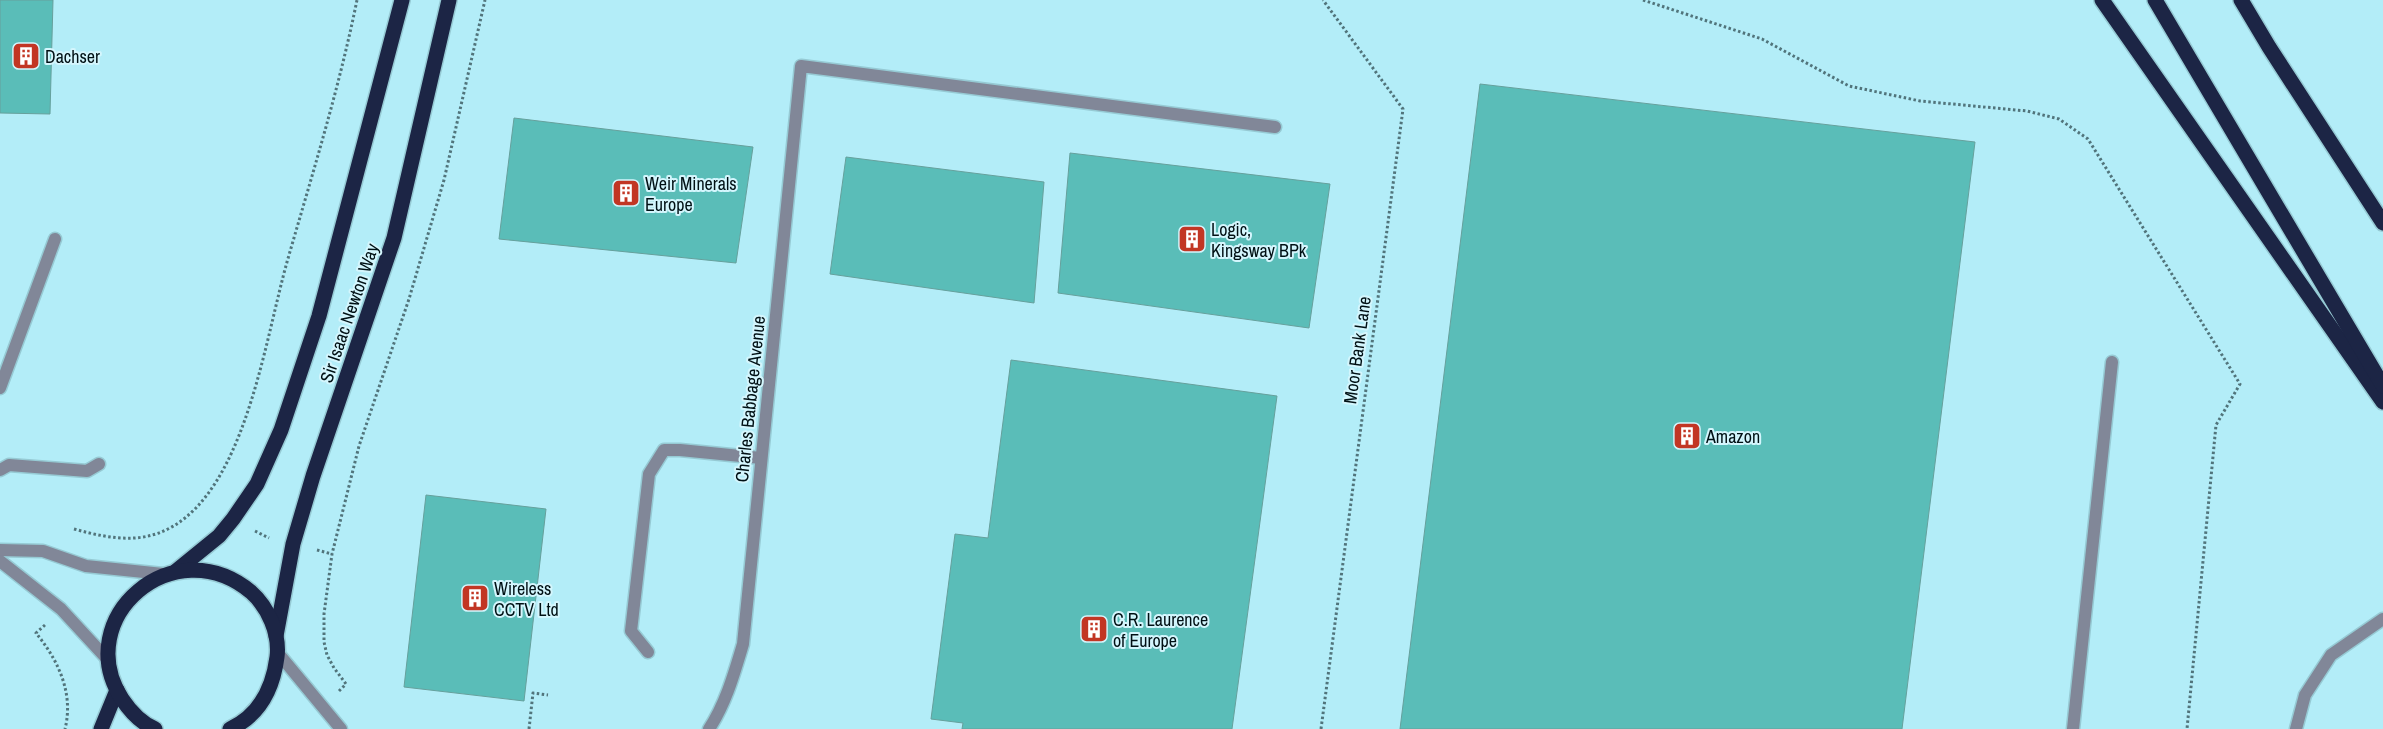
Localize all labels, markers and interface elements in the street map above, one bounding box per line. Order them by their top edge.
building icon: Dachser [11,41,41,71]
place label: Dachser [45,44,100,69]
place label: Weir Minerals Europe [645,171,737,217]
building icon: Weir Minerals Europe [611,178,641,208]
place label: Logic, Kingsway BPk [1211,217,1307,263]
building icon: Logic, Kingsway BPk [1177,224,1207,254]
street label: Sir Isaac Newton Way [313,240,385,386]
street label: Moor Bank Lane [1337,295,1377,405]
street label: Charles Babbage Avenue [729,315,771,483]
building icon: Amazon [1672,421,1702,451]
place label: Amazon [1705,424,1760,449]
place label: Wireless CCTV Ltd [494,576,559,622]
building icon: Wireless CCTV Ltd [460,583,490,613]
place label: C.R. Laurence of Europe [1113,607,1208,653]
building icon: C.R. Laurence of Europe [1079,614,1109,644]

